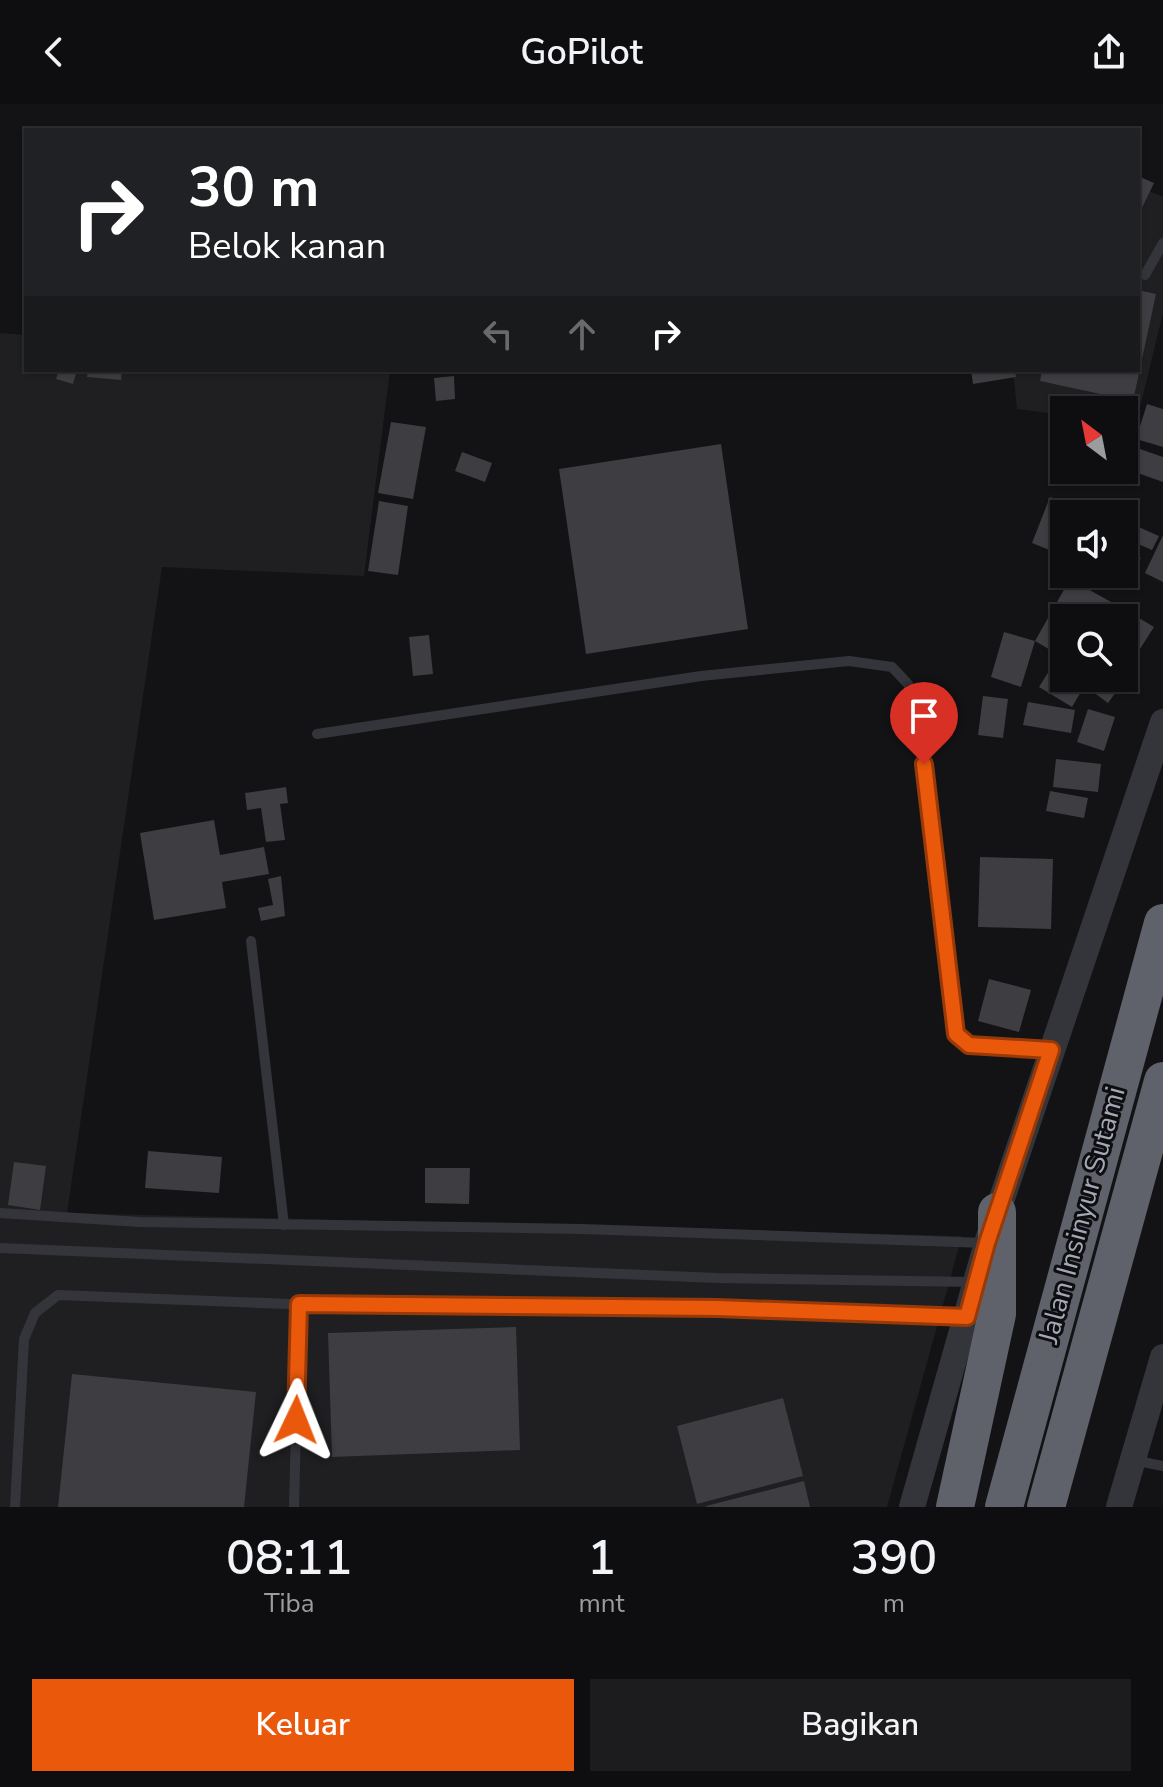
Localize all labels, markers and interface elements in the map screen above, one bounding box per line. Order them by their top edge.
text: GoPilot [520,28,643,77]
icon: back [32,30,76,74]
icon: share [1087,30,1131,74]
text: 30 m [188,149,319,226]
icon: right [56,160,160,264]
text: Belok kanan [188,222,386,271]
icon: left [476,312,520,356]
icon: ahead [560,312,604,356]
icon: right [644,312,688,356]
north arrow [1050,396,1138,484]
map controls [1050,396,1138,692]
button: sound [1050,500,1138,588]
button: search [1050,604,1138,692]
pin [890,682,958,764]
icon: arrive [902,694,946,738]
street label: Jalan Insinyur Sutami [1029,1082,1135,1349]
position arrow [254,1378,338,1462]
text: 08:11 [226,1525,353,1591]
text: 1 [587,1525,616,1591]
text: 390 [851,1525,937,1591]
text: Tiba [264,1586,315,1621]
text: mnt [579,1586,625,1621]
text: m [883,1586,905,1621]
button: Keluar [32,1679,574,1771]
button: Bagikan [590,1679,1131,1771]

